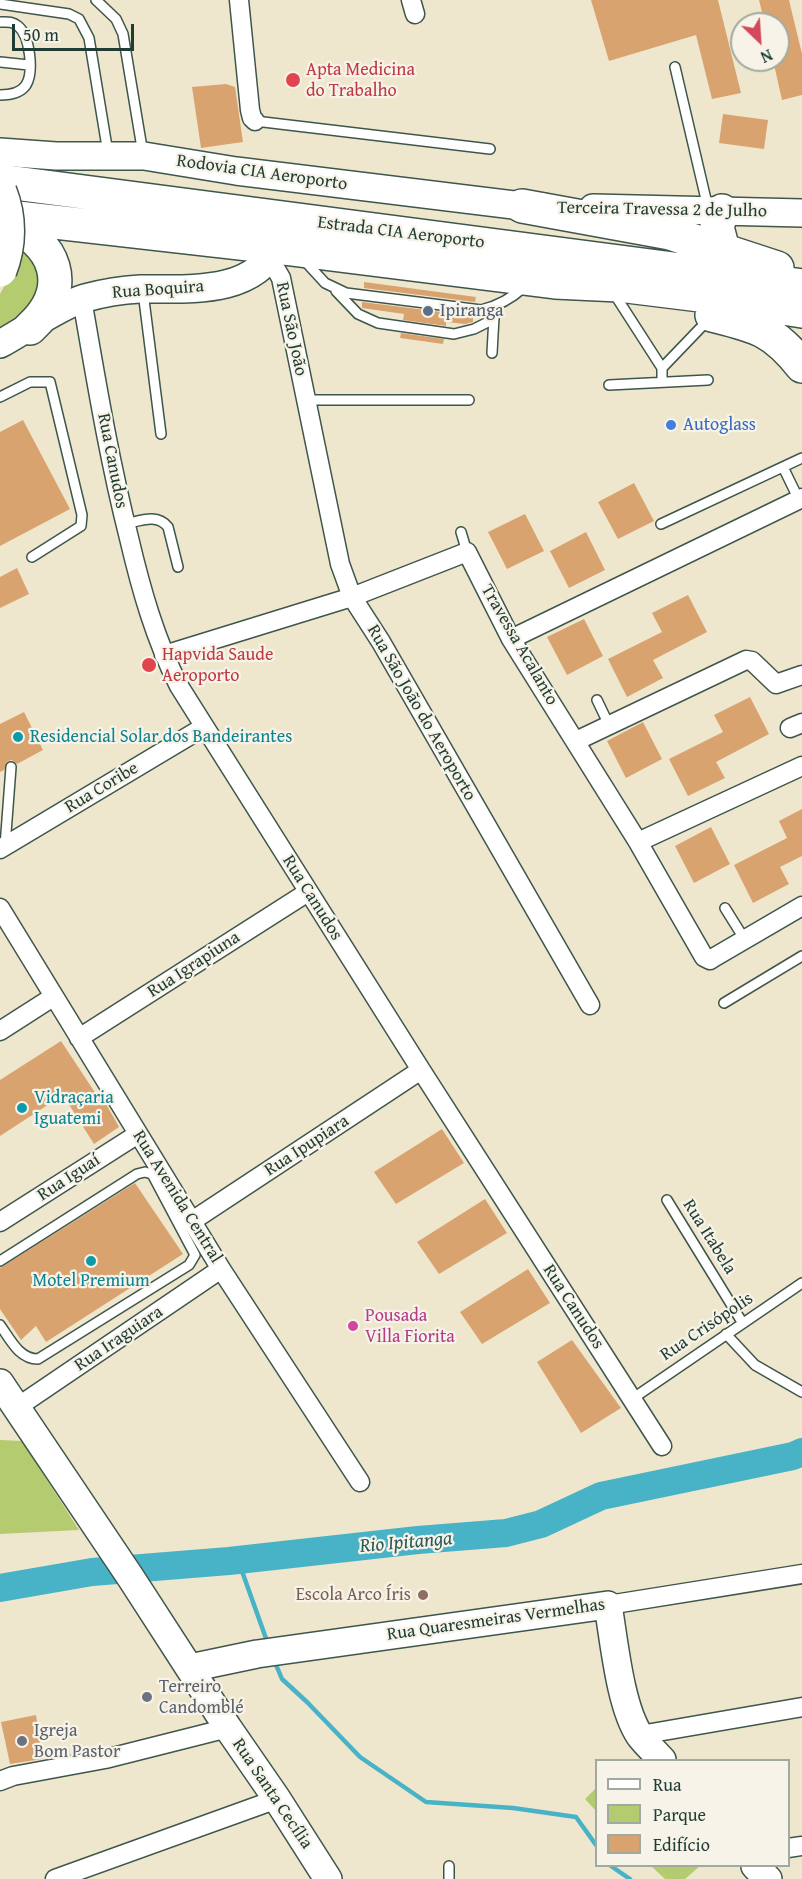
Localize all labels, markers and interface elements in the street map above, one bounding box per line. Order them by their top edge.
scale bar [15,12,136,50]
north arrow [730,12,790,72]
text: 50 m [23,21,59,48]
text: N [757,43,777,70]
place label: Apta Medicina do Trabalho [306,59,415,101]
marker: Apta Medicina do Trabalho [284,71,302,89]
street label: Rodovia CIA Aeroporto [175,150,349,196]
street label: Terceira Travessa 2 de Julho [557,197,767,223]
street label: Estrada CIA Aeroporto [316,212,486,254]
street label: Rua Boquira [111,276,205,304]
street label: Rua São João [271,280,311,378]
place label: Ipiranga [440,300,504,322]
marker: Ipiranga [421,304,435,318]
street label: Rua Canudos [92,412,132,510]
place label: Autoglass [683,414,756,436]
marker: Autoglass [664,418,678,432]
street label: Travessa Acalanto [476,581,562,709]
street label: Rua São João do Aeroporto [362,621,480,805]
place label: Hapvida Saude Aeroporto [162,644,273,686]
marker: Hapvida Saude Aeroporto [140,656,158,674]
place label: Residencial Solar dos Bandeirantes [30,726,292,748]
marker: Residencial Solar dos Bandeirantes [11,730,25,744]
street label: Rua Coribe [61,758,143,818]
street label: Rua Canudos [277,851,347,945]
street label: Rua Igrapiuna [144,927,244,1003]
place label: Vidraçaria Iguatemi [34,1087,114,1130]
marker: Vidraçaria Iguatemi [15,1101,29,1115]
street label: Rua Ipupiara [261,1111,353,1181]
street label: Rua Avenida Central [127,1127,227,1267]
street label: Rua Iguaí [34,1150,104,1206]
street label: Rua Itabela [678,1196,740,1278]
marker: Motel Premium [84,1254,98,1268]
street label: Rua Canudos [538,1261,608,1353]
place label: Motel Premium [32,1270,150,1292]
street label: Rua Crisópolis [656,1288,758,1366]
street label: Rua Iraguiara [71,1302,167,1376]
place label: Pousada Villa Fiorita [365,1305,455,1348]
marker: Pousada Villa Fiorita [346,1319,360,1333]
water label: Rio Ipitanga [359,1527,453,1559]
place label: Escola Arco Íris [296,1584,411,1606]
marker: Escola Arco Íris [416,1588,430,1602]
street label: Rua Quaresmeiras Vermelhas [386,1594,606,1646]
place label: Terreiro Candomblé [159,1676,244,1718]
marker: Terreiro Candomblé [140,1690,154,1704]
place label: Igreja Bom Pastor [34,1720,120,1762]
marker: Igreja Bom Pastor [15,1734,29,1748]
street label: Rua Santa Cecília [227,1735,317,1853]
legend [595,1759,790,1867]
text: Rua [653,1771,682,1798]
text: Parque [653,1801,706,1828]
text: Edifício [653,1831,710,1858]

